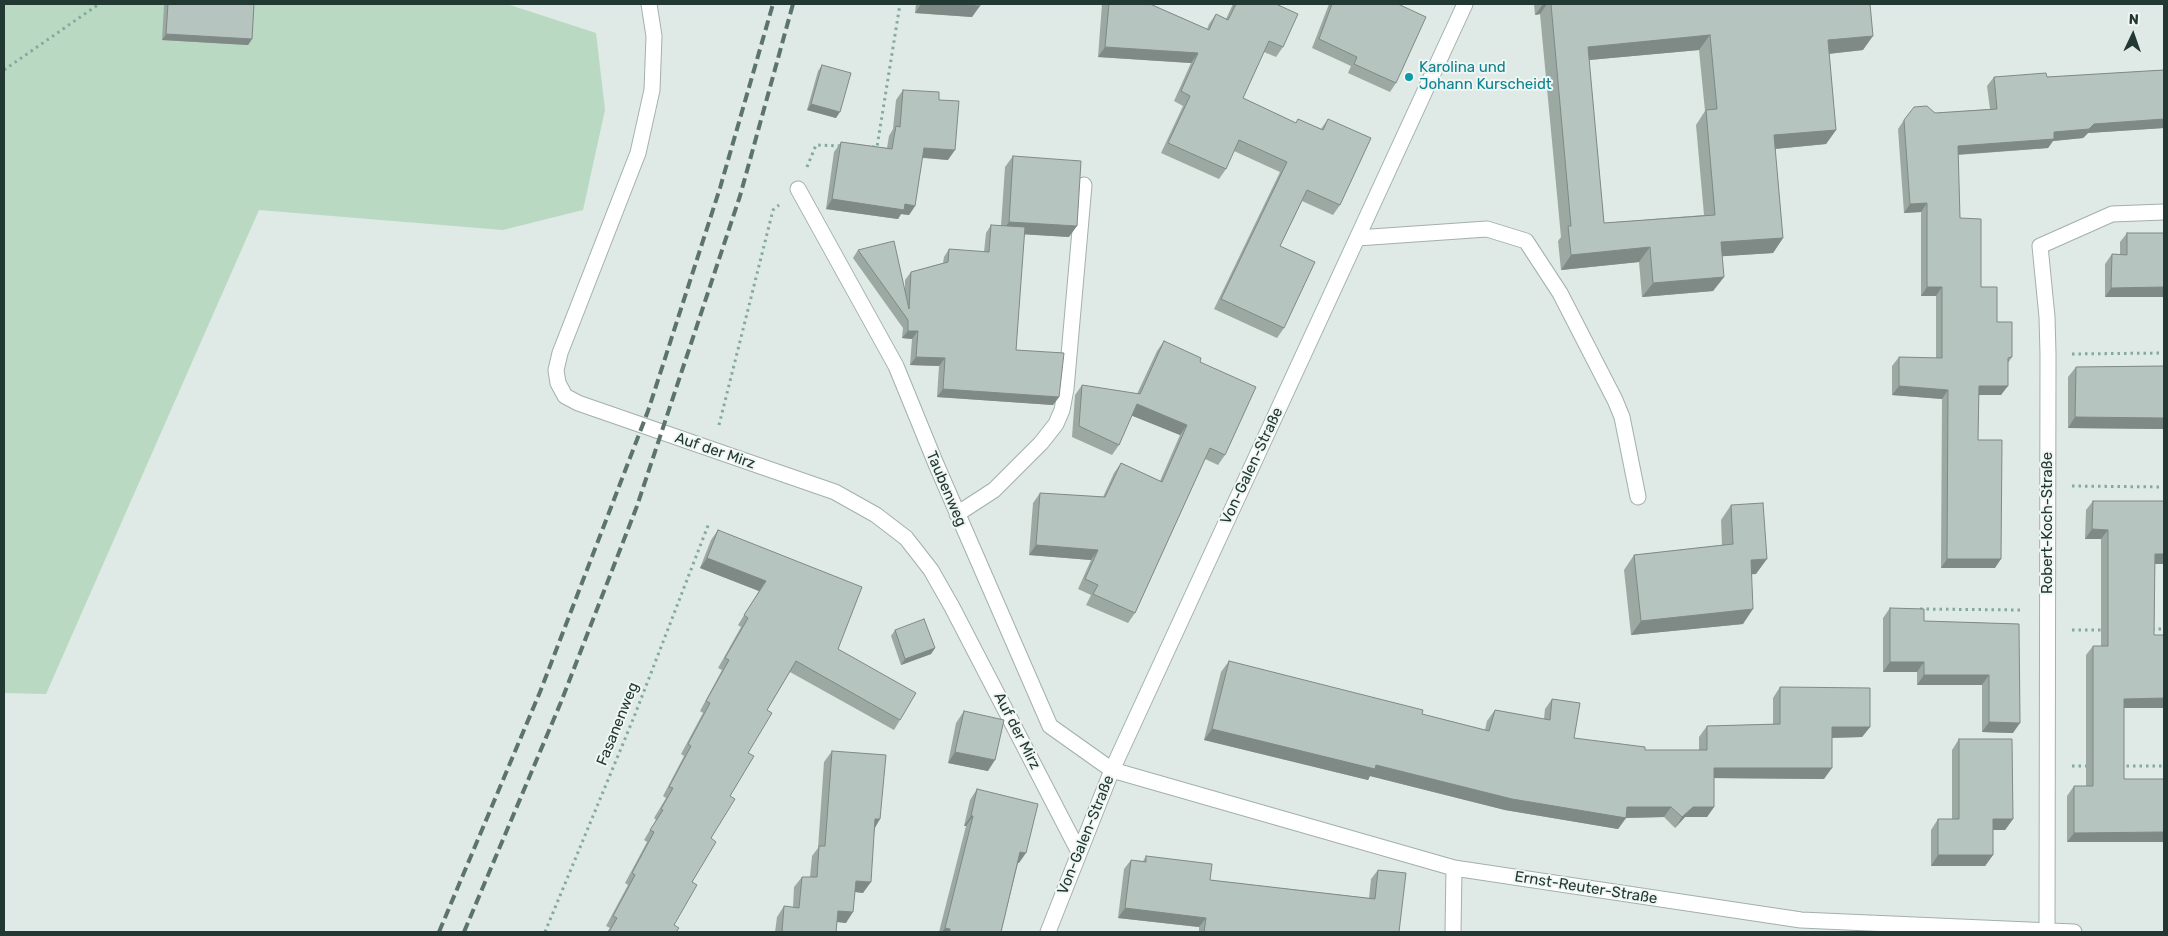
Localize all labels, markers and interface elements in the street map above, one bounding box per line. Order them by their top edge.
north arrow [2108,10,2158,60]
text: N [2128,11,2139,28]
place label: Karolina und Johann Kurscheidt [1419,59,1552,94]
marker: Karolina und Johann Kurscheidt [1403,71,1415,83]
street label: Von-Galen-Straße [1217,405,1287,527]
street label: Auf der Mirz [672,429,758,473]
street label: Taubenweg [922,449,970,529]
street label: Robert-Koch-Straße [2039,452,2057,594]
street label: Fasanenweg [593,680,643,768]
street label: Auf der Mirz [990,689,1044,773]
street label: Von-Galen-Straße [1054,773,1118,897]
street label: Ernst-Reuter-Straße [1513,868,1659,908]

